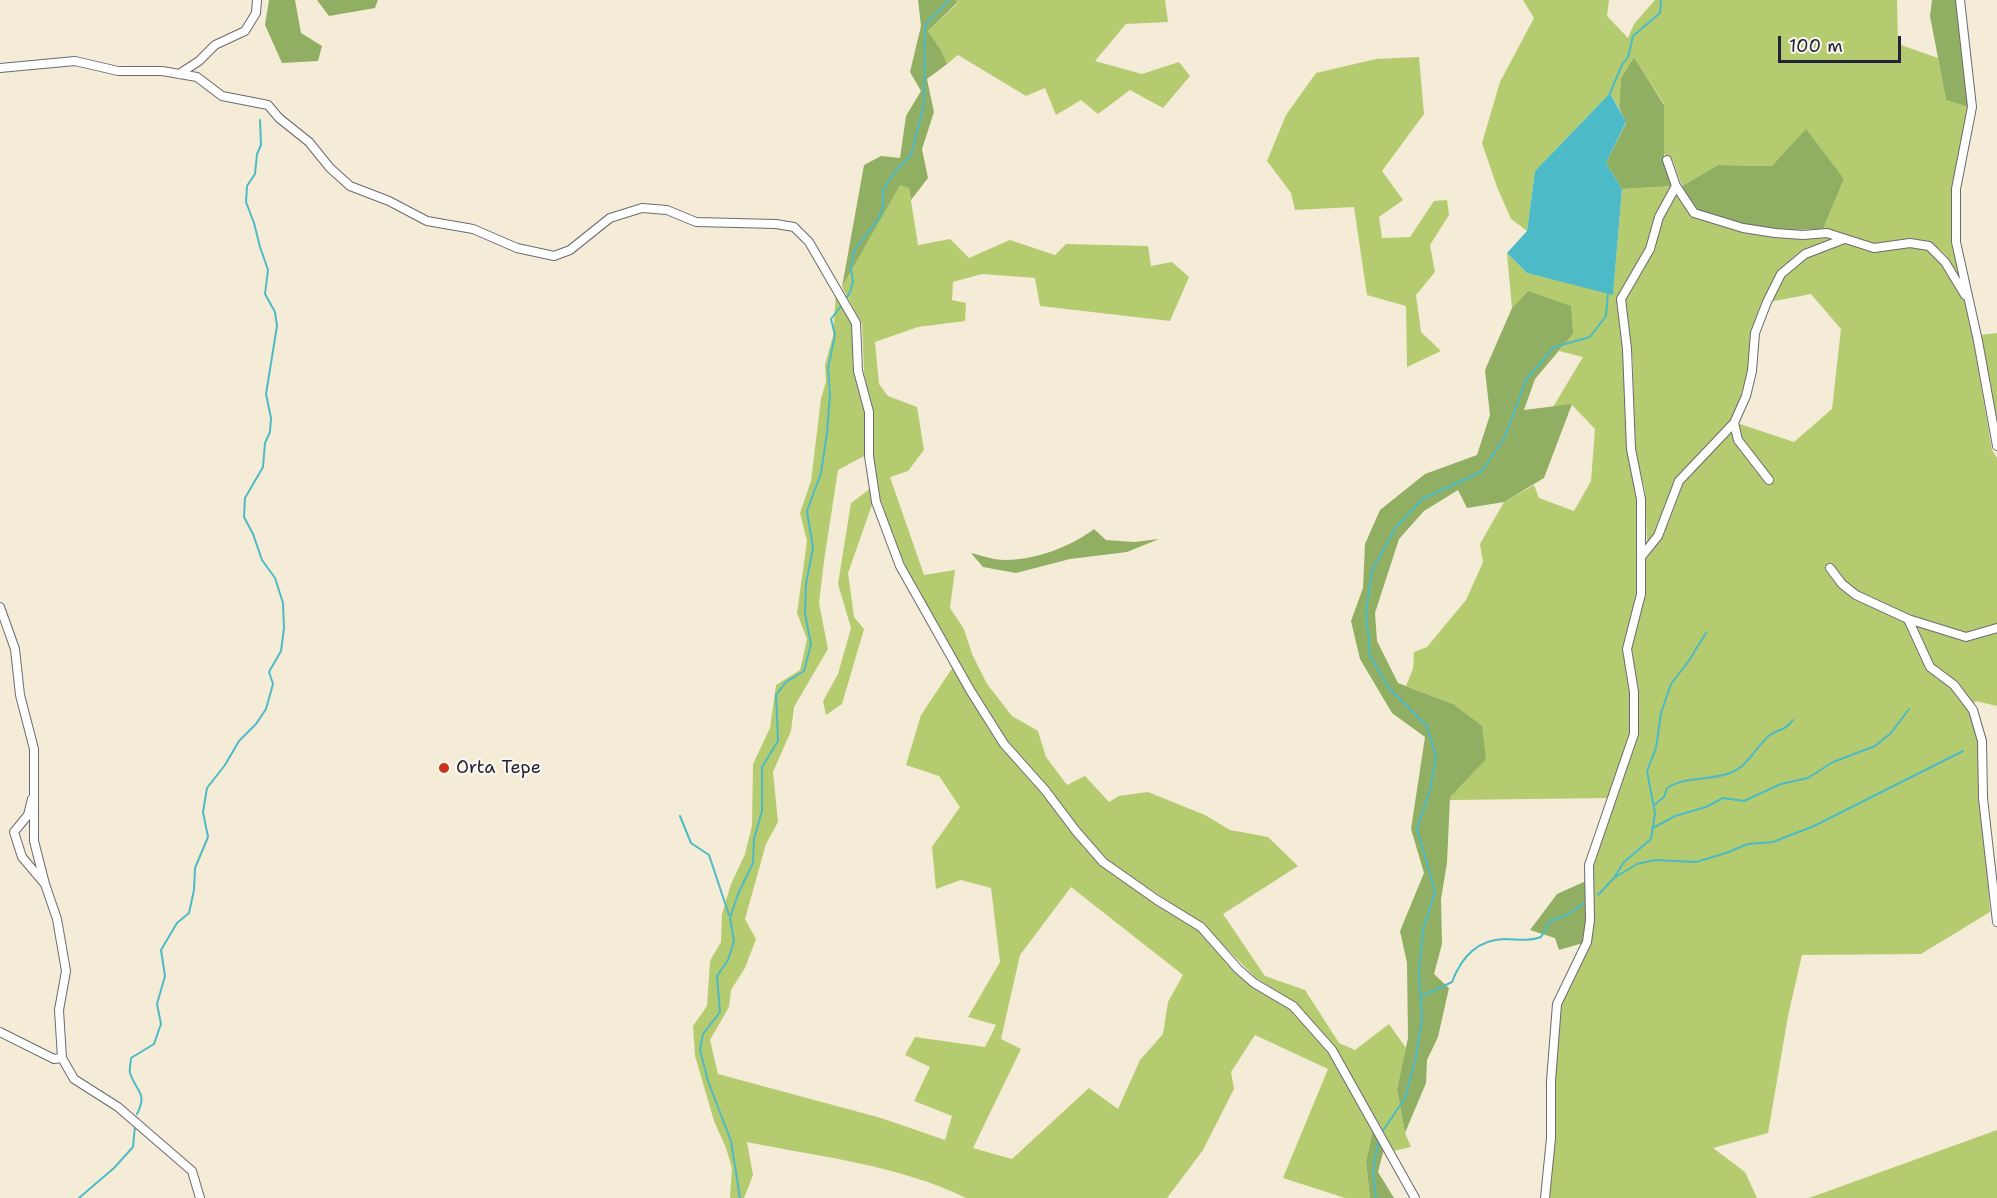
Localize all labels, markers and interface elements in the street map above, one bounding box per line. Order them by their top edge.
scale bar [1781,24,1904,62]
text: 100 m [1789,34,1843,58]
place label: Orta Tepe [456,757,541,779]
marker: Orta Tepe [437,761,451,775]

